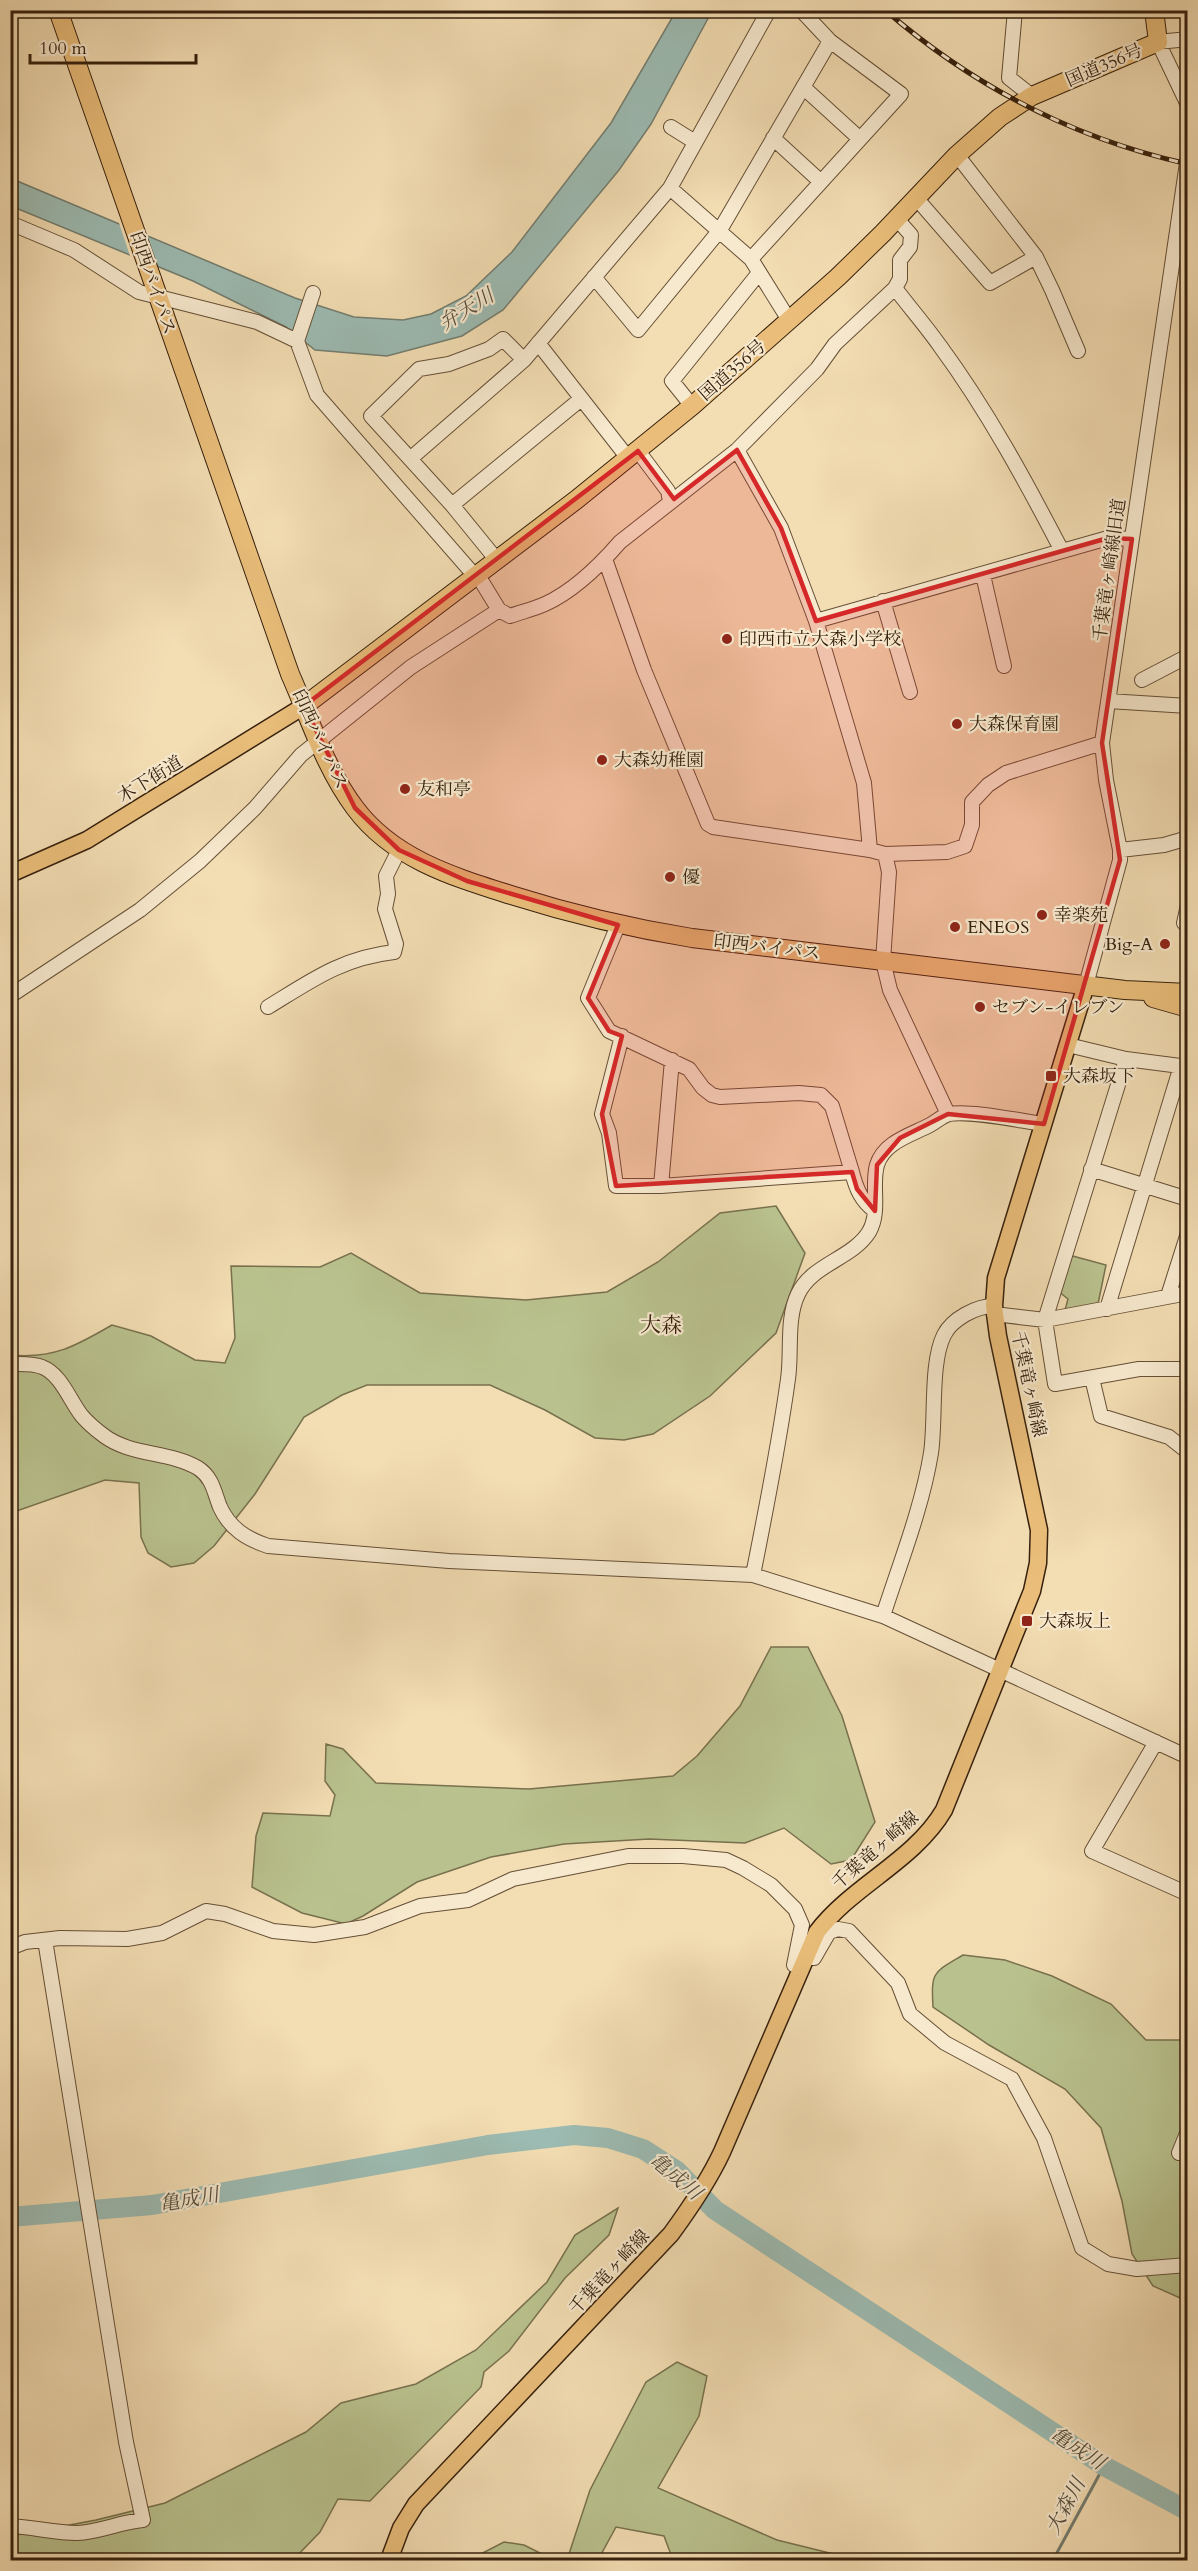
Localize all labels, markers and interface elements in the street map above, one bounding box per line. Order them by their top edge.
scale bar [30,27,196,65]
text: 100 m [39,36,87,61]
street label: 国道356号 [1062,38,1147,93]
street label: 印西バイパス [123,228,182,338]
water label: 弁天川 [434,281,501,337]
street label: 国道356号 [693,334,771,407]
street label: 千葉竜ヶ崎線旧道 [1087,497,1132,643]
place label: 印西市立大森小学校 [739,627,901,652]
marker: 印西市立大森小学校 [720,632,734,646]
street label: 印西バイパス [285,685,354,793]
place label: 大森保育園 [969,712,1059,737]
marker: 大森保育園 [950,717,964,731]
place label: 大森幼稚園 [614,748,704,773]
street label: 木下街道 [113,750,188,809]
marker: 大森幼稚園 [595,753,609,767]
place label: 友和亭 [417,777,471,802]
marker: 友和亭 [398,782,412,796]
place label: 優 [682,865,700,890]
marker: 優 [663,870,677,884]
place label: 幸楽苑 [1054,903,1108,928]
marker: 幸楽苑 [1035,908,1049,922]
place label: ENEOS [967,915,1029,940]
marker: ENEOS [948,920,962,934]
street label: 印西バイパス [712,929,822,966]
place label: Big-A [1105,932,1153,957]
marker: Big-A [1158,937,1172,951]
place label: セブン-イレブン [992,995,1125,1020]
marker: セブン-イレブン [973,1000,987,1014]
place label: 大森坂下 [1063,1064,1135,1089]
marker: 大森坂下 [1044,1069,1058,1083]
district label: 大森 [640,1311,682,1340]
street label: 千葉竜ヶ崎線 [1005,1329,1052,1440]
place label: 大森坂上 [1039,1609,1111,1634]
marker: 大森坂上 [1020,1614,1034,1628]
street label: 千葉竜ヶ崎線 [826,1806,924,1895]
water label: 亀成川 [644,2147,709,2207]
water label: 亀成川 [157,2181,223,2218]
street label: 千葉竜ヶ崎線 [563,2224,655,2320]
water label: 亀成川 [1045,2421,1112,2477]
water label: 大森川 [1039,2472,1092,2539]

